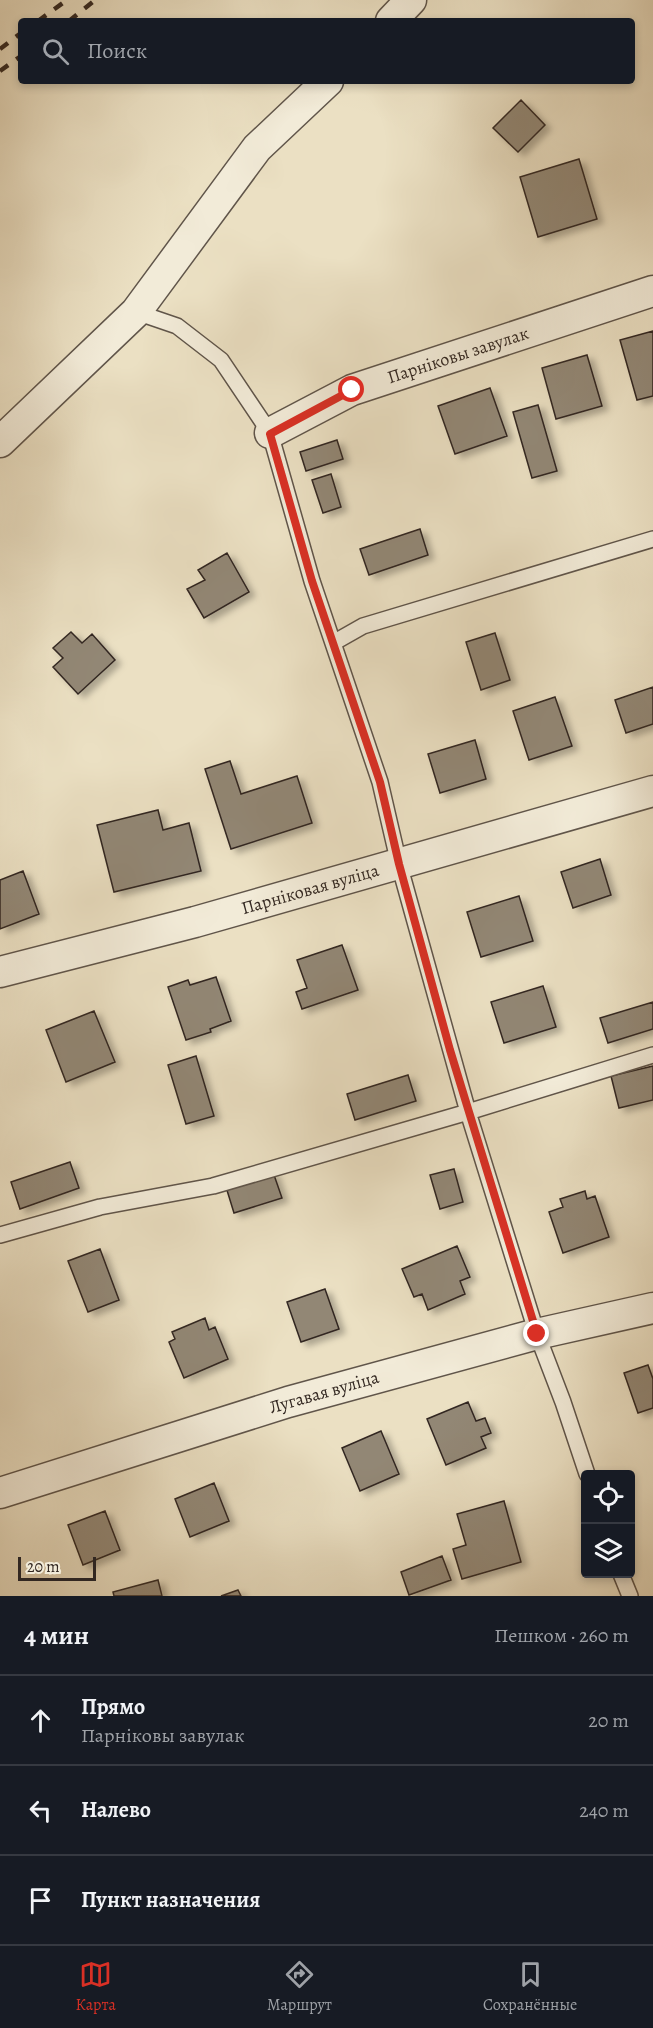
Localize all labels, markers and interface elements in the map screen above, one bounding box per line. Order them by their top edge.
search box [18,18,635,84]
icon: search [39,35,72,68]
text: Поиск [87,36,147,66]
street label: Парніковы завулак [384,321,532,389]
route start [338,376,364,402]
street label: Парніковая вуліца [238,858,382,920]
route end [523,1320,549,1346]
street label: Лугавая вуліца [266,1365,382,1419]
map controls [581,1470,635,1578]
button: locate [581,1470,635,1524]
button: layers [581,1524,635,1578]
scale bar [18,1554,96,1582]
text: 20 m [27,1556,60,1578]
text: 4 мин [24,1618,89,1653]
text: Пешком · 260 m [494,1622,629,1649]
text: Прямо [81,1692,145,1722]
icon: ahead [24,1704,57,1737]
text: 20 m [588,1707,629,1734]
text: Парніковы завулак [81,1722,245,1749]
icon: left [24,1794,57,1827]
text: Налево [81,1795,151,1825]
text: 240 m [579,1797,629,1824]
icon: arrive [24,1884,57,1917]
text: Пункт назначения [81,1885,260,1915]
tab: Карта [76,1958,116,2016]
tab: Маршрут [267,1958,332,2016]
tab: Сохранённые [483,1958,577,2016]

